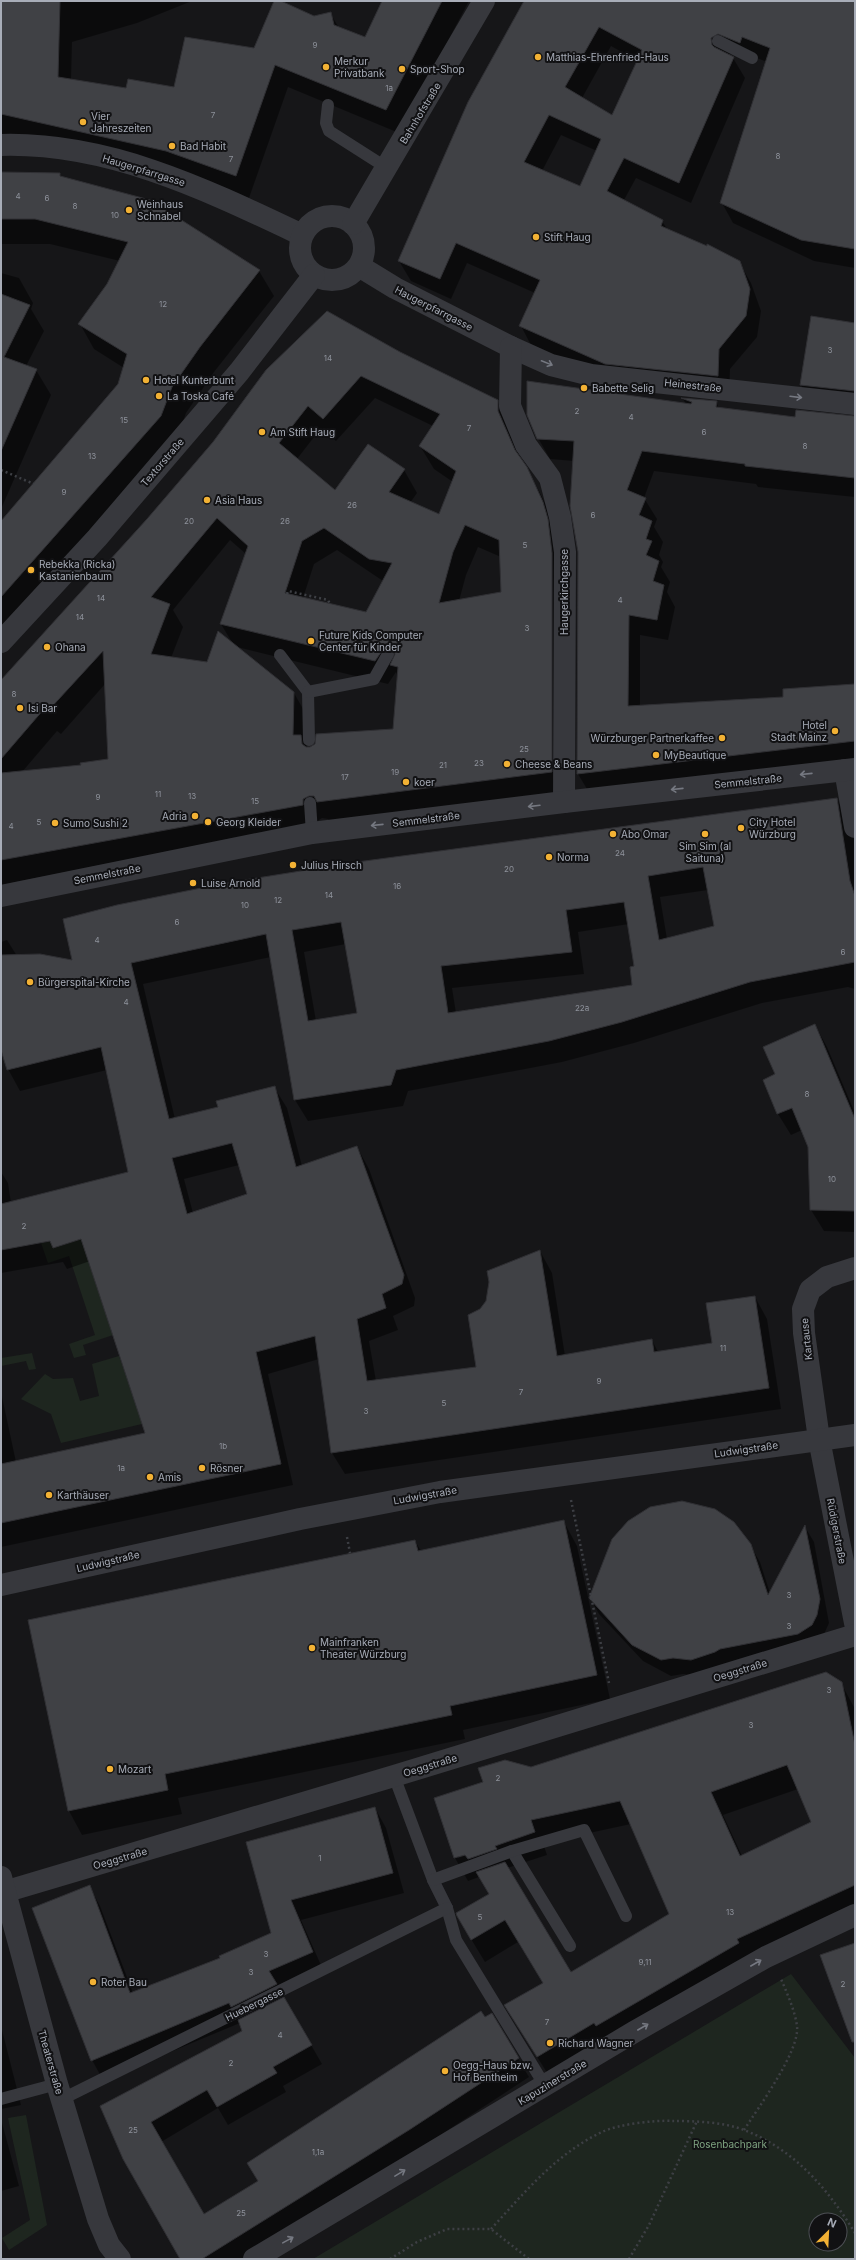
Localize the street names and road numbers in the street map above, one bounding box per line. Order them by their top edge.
street label: Bahnhofstraße [397,80,443,146]
street label: Haugerpfarrgasse [101,152,187,188]
street label: Haugerpfarrgasse [393,283,475,333]
street label: Heinestraße [664,376,722,394]
street label: Textorstraße [138,435,186,489]
street label: Haugerkirchgasse [558,549,570,635]
street label: Semmelstraße [714,771,783,791]
street label: Semmelstraße [392,809,461,829]
street label: Semmelstraße [73,862,142,886]
street label: Kartause [798,1317,814,1361]
street label: Ludwigstraße [713,1439,779,1459]
street label: Ludwigstraße [392,1483,458,1506]
street label: Rüdigerstraße [825,1497,849,1565]
street label: Ludwigstraße [75,1548,141,1574]
street label: Oeggstraße [712,1656,769,1684]
street label: Oeggstraße [402,1751,459,1779]
street label: Oeggstraße [92,1845,149,1871]
street label: Huebergasse [223,1985,285,2023]
street label: Theaterstraße [36,2028,66,2096]
street label: Kapuzinerstraße [516,2057,589,2107]

